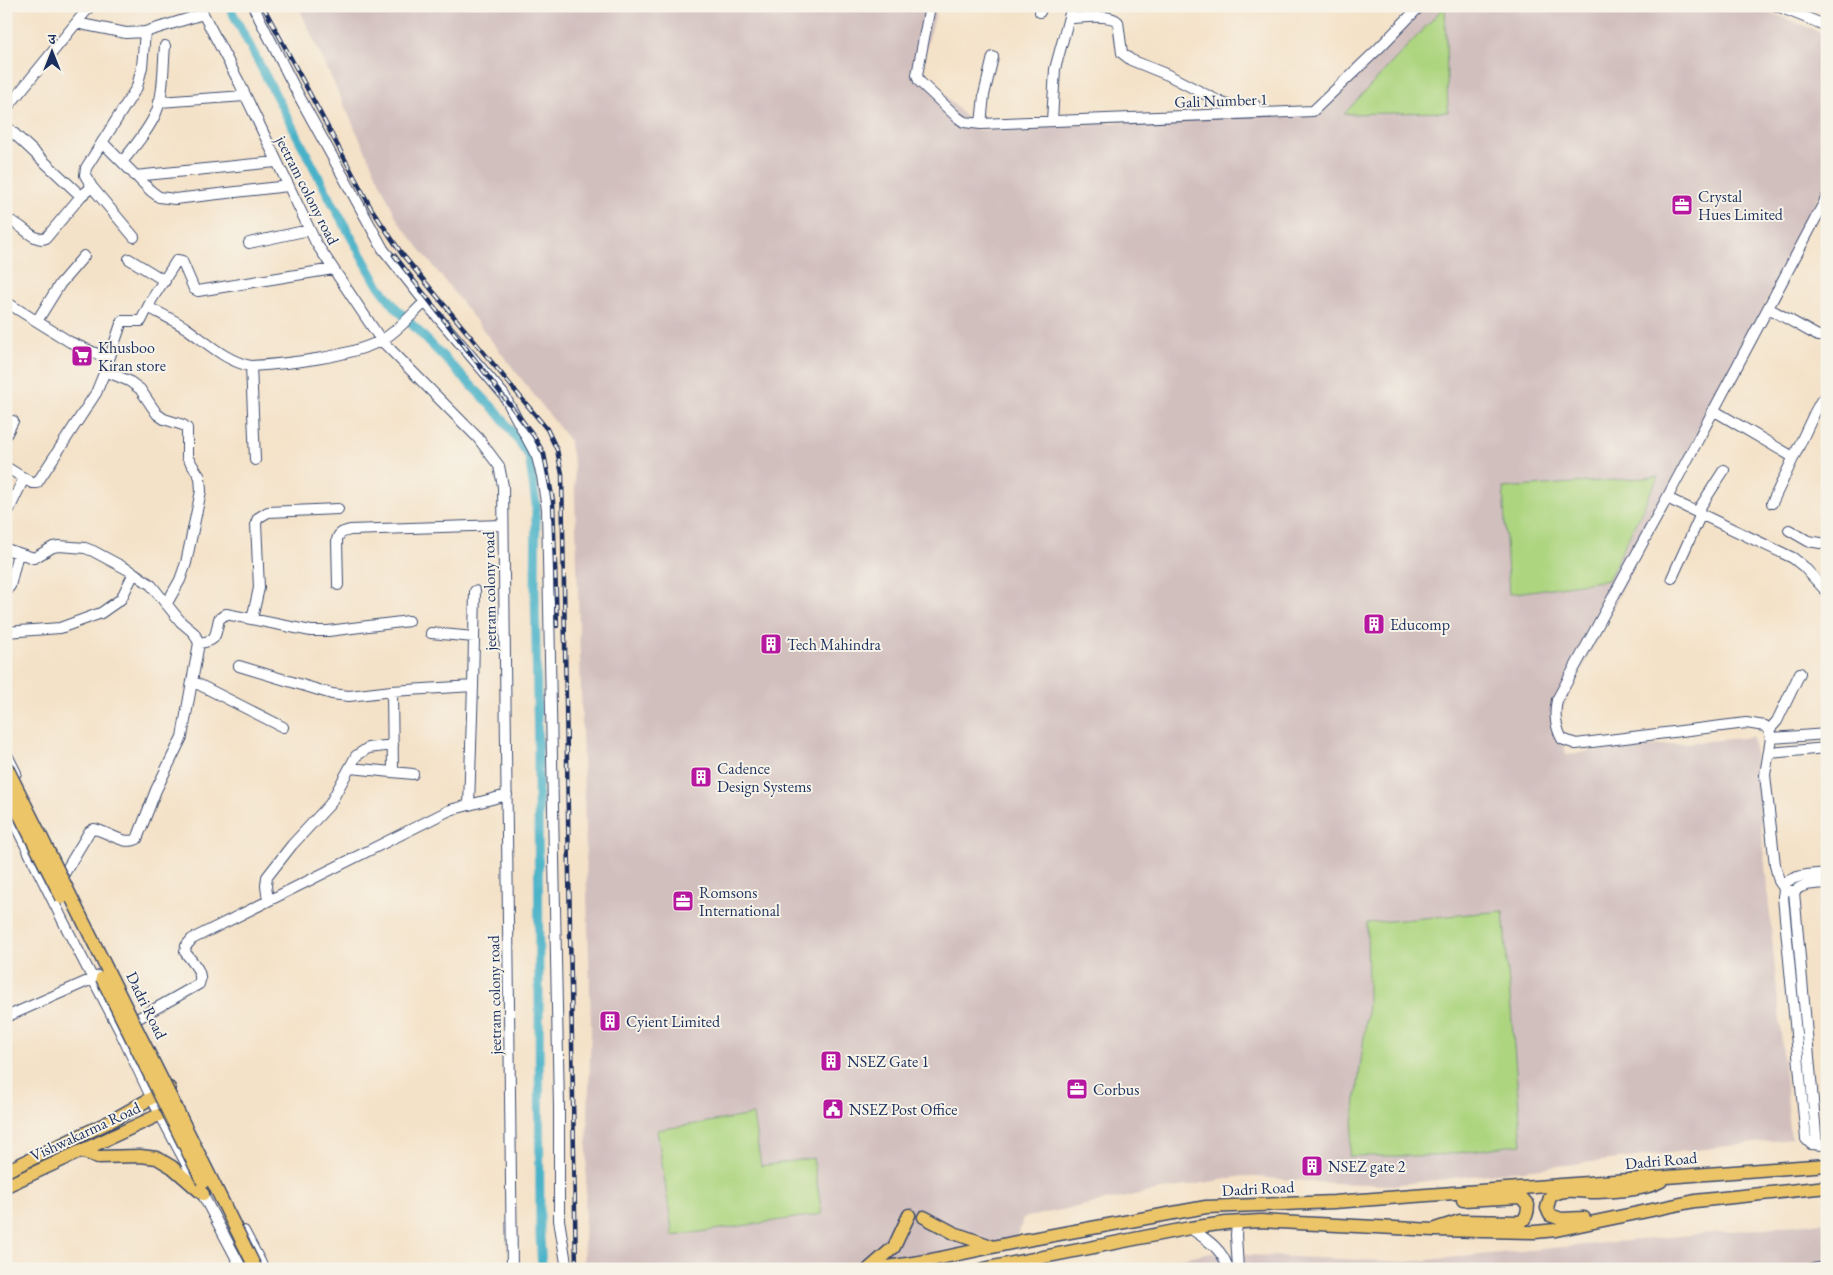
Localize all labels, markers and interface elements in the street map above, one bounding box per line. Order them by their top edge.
north arrow [28,28,78,78]
text: उ [47,30,56,48]
street label: Gali Number 1 [1174,88,1268,113]
street label: jeetram colony road [271,131,344,249]
place label: Crystal Hues Limited [1698,186,1784,225]
office icon: Crystal Hues Limited [1670,193,1694,217]
place label: Khusboo Kiran store [98,337,166,376]
supermarket icon: Khusboo Kiran store [70,344,94,368]
street label: jeetram colony road [478,530,501,652]
building icon: Educomp [1362,612,1386,636]
place label: Educomp [1390,614,1450,635]
building icon: Tech Mahindra [759,632,783,656]
place label: Tech Mahindra [787,634,882,655]
place label: Cadence Design Systems [717,758,812,797]
building icon: Cadence Design Systems [689,765,713,789]
place label: Romsons International [699,882,780,921]
office icon: Romsons International [671,889,695,913]
street label: jeetram colony road [483,934,506,1056]
street label: Dadri Road [121,968,172,1043]
building icon: Cyient Limited [598,1009,622,1033]
place label: Cyient Limited [626,1011,721,1032]
building icon: NSEZ Gate 1 [819,1049,843,1073]
place label: NSEZ Gate 1 [847,1051,929,1072]
office icon: Corbus [1065,1077,1089,1101]
place label: Corbus [1093,1079,1139,1100]
street label: Vishwakarma Road [27,1096,144,1166]
public building icon: NSEZ Post Office [821,1097,845,1121]
place label: NSEZ Post Office [849,1099,957,1120]
street label: Dadri Road [1624,1147,1699,1174]
building icon: NSEZ gate 2 [1300,1154,1324,1178]
place label: NSEZ gate 2 [1328,1156,1406,1177]
street label: Dadri Road [1221,1176,1296,1201]

